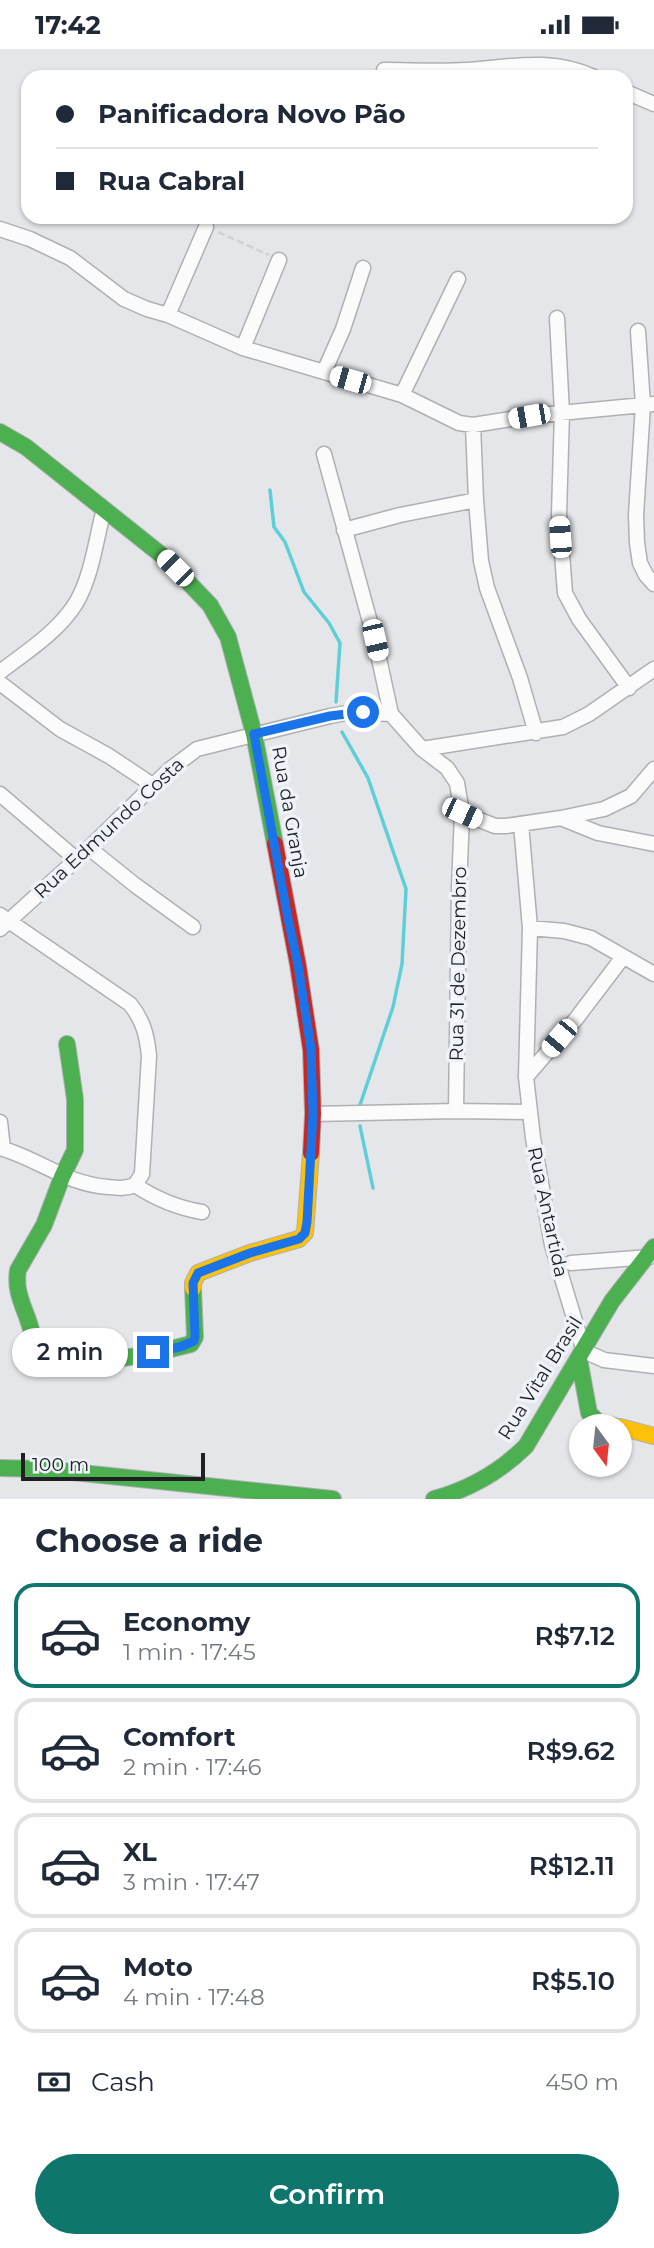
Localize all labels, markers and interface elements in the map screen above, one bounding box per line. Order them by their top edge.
text: 17:42 [35,9,101,41]
text: Panificadora Novo Pão [98,98,406,130]
text: Rua Cabral [98,165,245,197]
car [327,364,374,396]
car [507,402,552,430]
car [549,515,572,559]
car [153,546,198,590]
car [361,617,390,663]
route start [347,696,379,728]
street label: Rua da Granja [267,744,313,880]
street label: Rua Edmundo Costa [29,753,189,903]
car [439,795,486,831]
street label: Rua 31 de Dezembro [445,866,471,1062]
car [538,1015,581,1061]
street label: Rua Antartida [523,1145,573,1279]
street label: Rua Vital Brasil [493,1312,587,1444]
callout: 2 min [13,1327,128,1377]
route end [137,1336,169,1368]
text: 2 min [37,1338,103,1366]
north arrow [569,1414,632,1477]
map controls [569,1414,632,1477]
scale bar [21,1450,205,1482]
text: 100 m [32,1453,89,1476]
text: Choose a ride [35,1521,263,1560]
icon: car [39,1604,102,1667]
text: Economy [123,1606,250,1638]
text: R$7.12 [534,1620,615,1652]
text: 1 min · 17:45 [123,1638,256,1666]
icon: car [39,1719,102,1782]
text: Comfort [123,1721,235,1753]
text: R$9.62 [526,1735,615,1767]
text: 2 min · 17:46 [123,1753,262,1781]
icon: car [39,1834,102,1897]
text: XL [123,1836,157,1868]
text: R$12.11 [529,1850,615,1882]
text: 3 min · 17:47 [123,1868,260,1896]
icon: car [39,1949,102,2012]
text: Moto [123,1951,193,1983]
text: R$5.10 [531,1965,615,1997]
text: 4 min · 17:48 [123,1983,265,2011]
icon: cash [35,2063,73,2101]
text: Cash [91,2066,155,2098]
text: 450 m [545,2068,619,2096]
button: Confirm [35,2154,619,2234]

